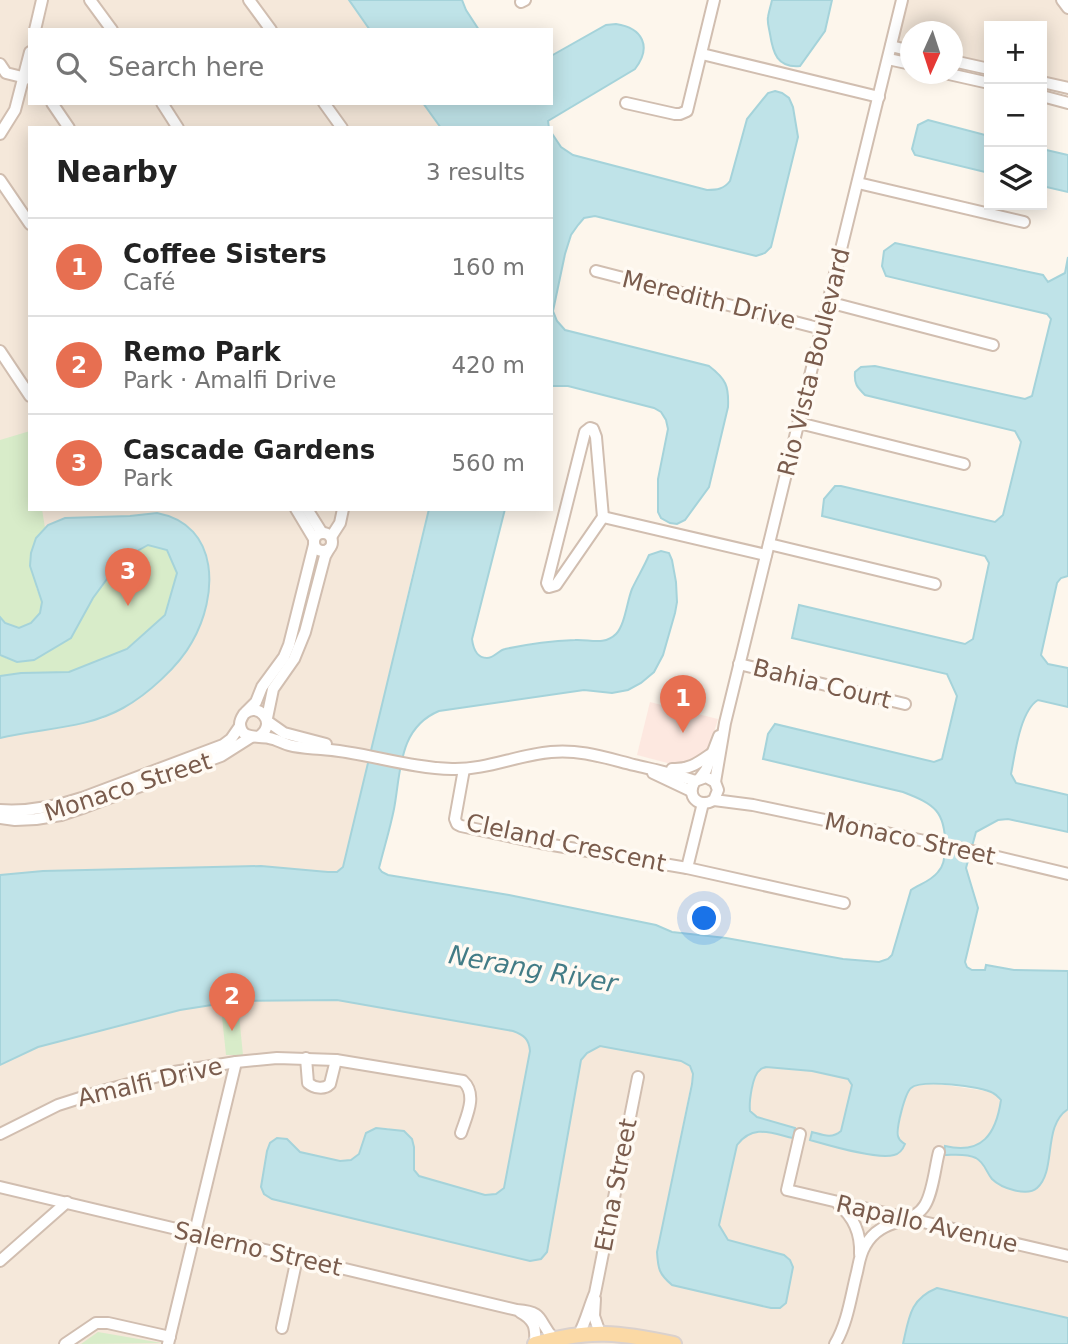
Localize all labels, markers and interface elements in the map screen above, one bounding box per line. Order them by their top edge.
north arrow [900,21,963,84]
map controls [984,21,1047,210]
button: + [984,21,1047,84]
search box [28,28,553,105]
icon: search [52,48,90,86]
text: Search here [108,52,264,82]
button: − [984,84,1047,147]
button: layers [984,147,1047,210]
text: Nearby [56,154,178,189]
text: 3 results [426,159,525,185]
text: Coffee Sisters [123,239,327,269]
street label: Rio Vista Boulevard [772,245,856,479]
text: 1 [71,254,87,280]
text: 160 m [451,254,525,280]
street label: Meredith Drive [619,265,799,335]
text: Café [123,269,175,295]
text: Remo Park [123,337,281,367]
text: 2 [71,352,87,378]
text: 420 m [451,352,525,378]
text: Park · Amalfi Drive [123,367,336,393]
text: Cascade Gardens [123,435,375,465]
text: 3 [71,450,87,476]
text: 560 m [451,450,525,476]
text: Park [123,465,173,491]
pin: 3 [105,548,151,606]
street label: Bahia Court [750,653,894,715]
pin: 1 [660,675,706,733]
street label: Monaco Street [41,747,215,827]
street label: Monaco Street [822,807,998,871]
street label: Cleland Crescent [464,808,668,878]
your location [687,901,721,935]
water label: Nerang River [446,939,622,999]
pin: 2 [209,973,255,1031]
street label: Amalfi Drive [75,1052,225,1112]
street label: Etna Street [589,1116,643,1254]
street label: Rapallo Avenue [833,1189,1021,1259]
street label: Salerno Street [171,1216,345,1282]

